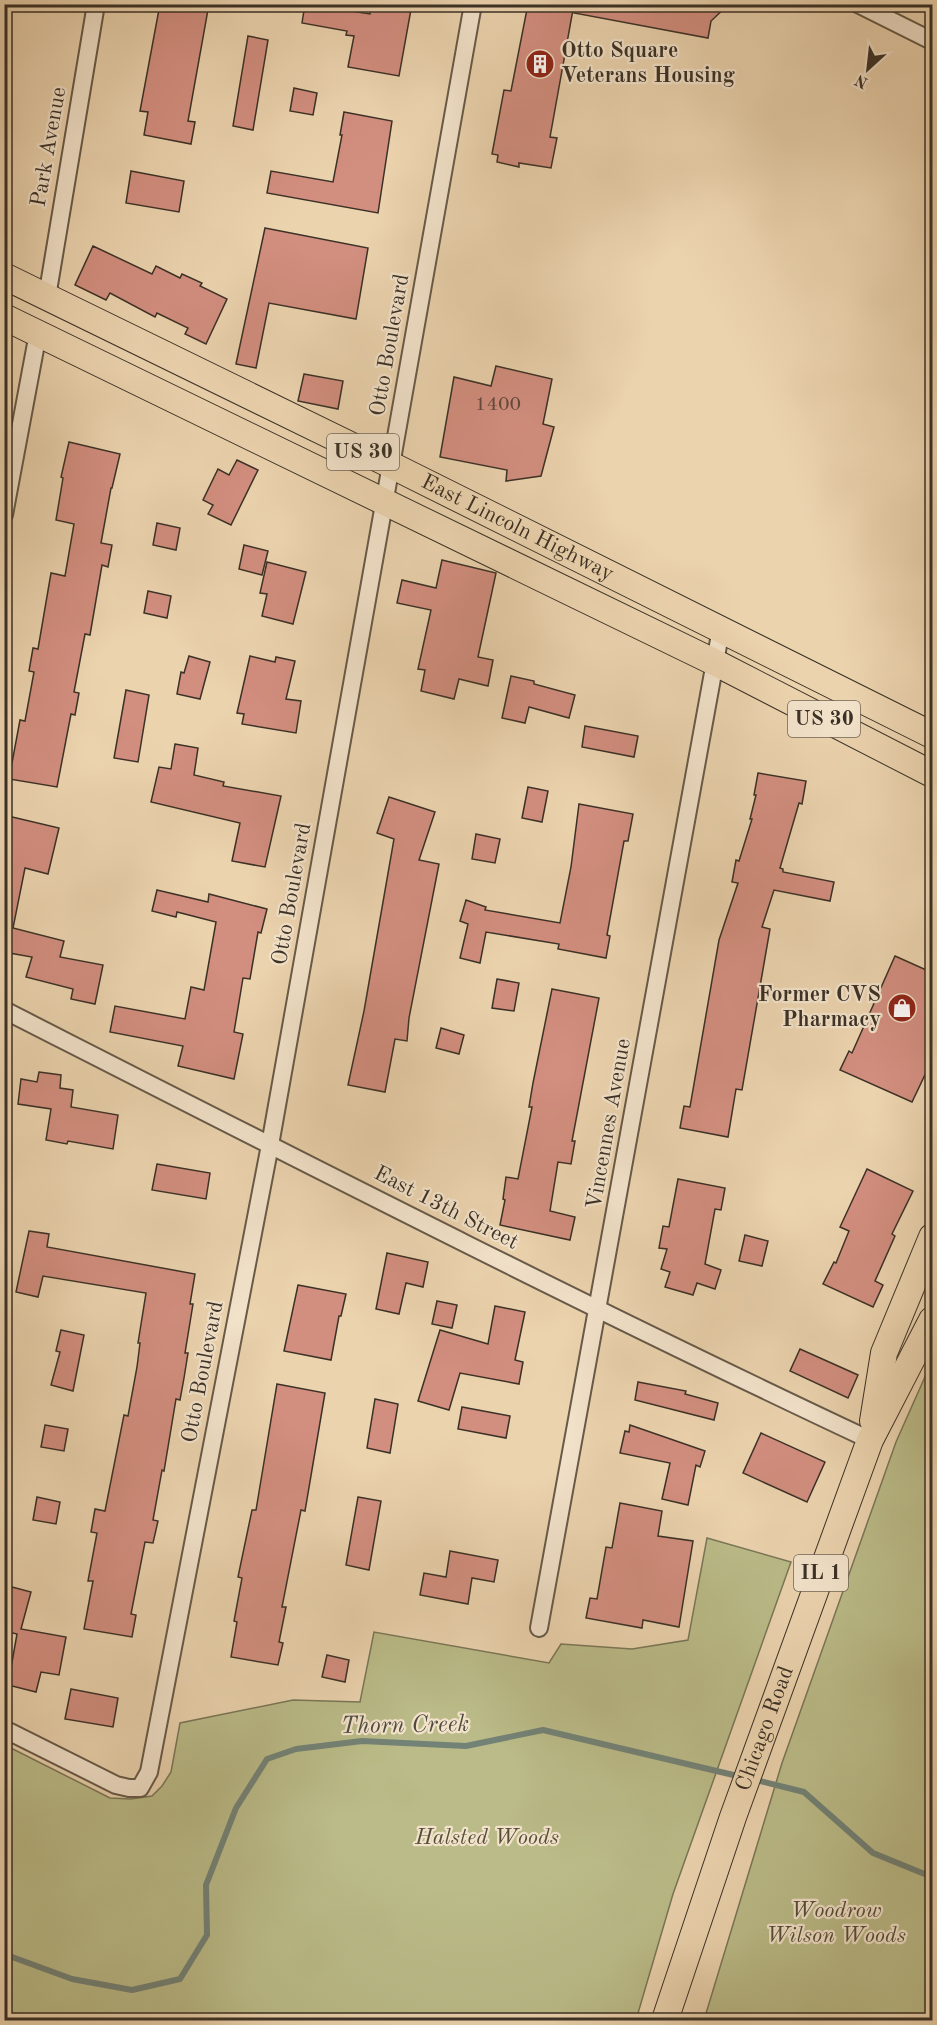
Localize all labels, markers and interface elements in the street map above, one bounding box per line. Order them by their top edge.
north arrow [838,39,898,99]
place label: Otto Square Veterans Housing [561,40,735,87]
building icon: Otto Square Veterans Housing [524,48,556,80]
text: N [852,70,871,90]
street label: Park Avenue [28,85,70,209]
street label: Otto Boulevard [367,272,413,418]
house number: 1400 [475,395,521,415]
road number: US 30 [327,434,399,470]
street label: East Lincoln Highway [418,471,618,586]
road number: US 30 [788,701,860,737]
street label: Otto Boulevard [269,821,315,967]
place label: Former CVS Pharmacy [758,984,881,1031]
shop icon: Former CVS Pharmacy [886,992,918,1024]
street label: Vincennes Avenue [583,1037,635,1211]
street label: East 13th Street [370,1162,522,1254]
street label: Otto Boulevard [178,1299,228,1445]
road number: IL 1 [794,1555,848,1591]
street label: Chicago Road [732,1663,798,1794]
water label: Thorn Creek [341,1713,469,1739]
park label: Halsted Woods [414,1827,559,1849]
park label: Woodrow Wilson Woods [766,1900,906,1947]

